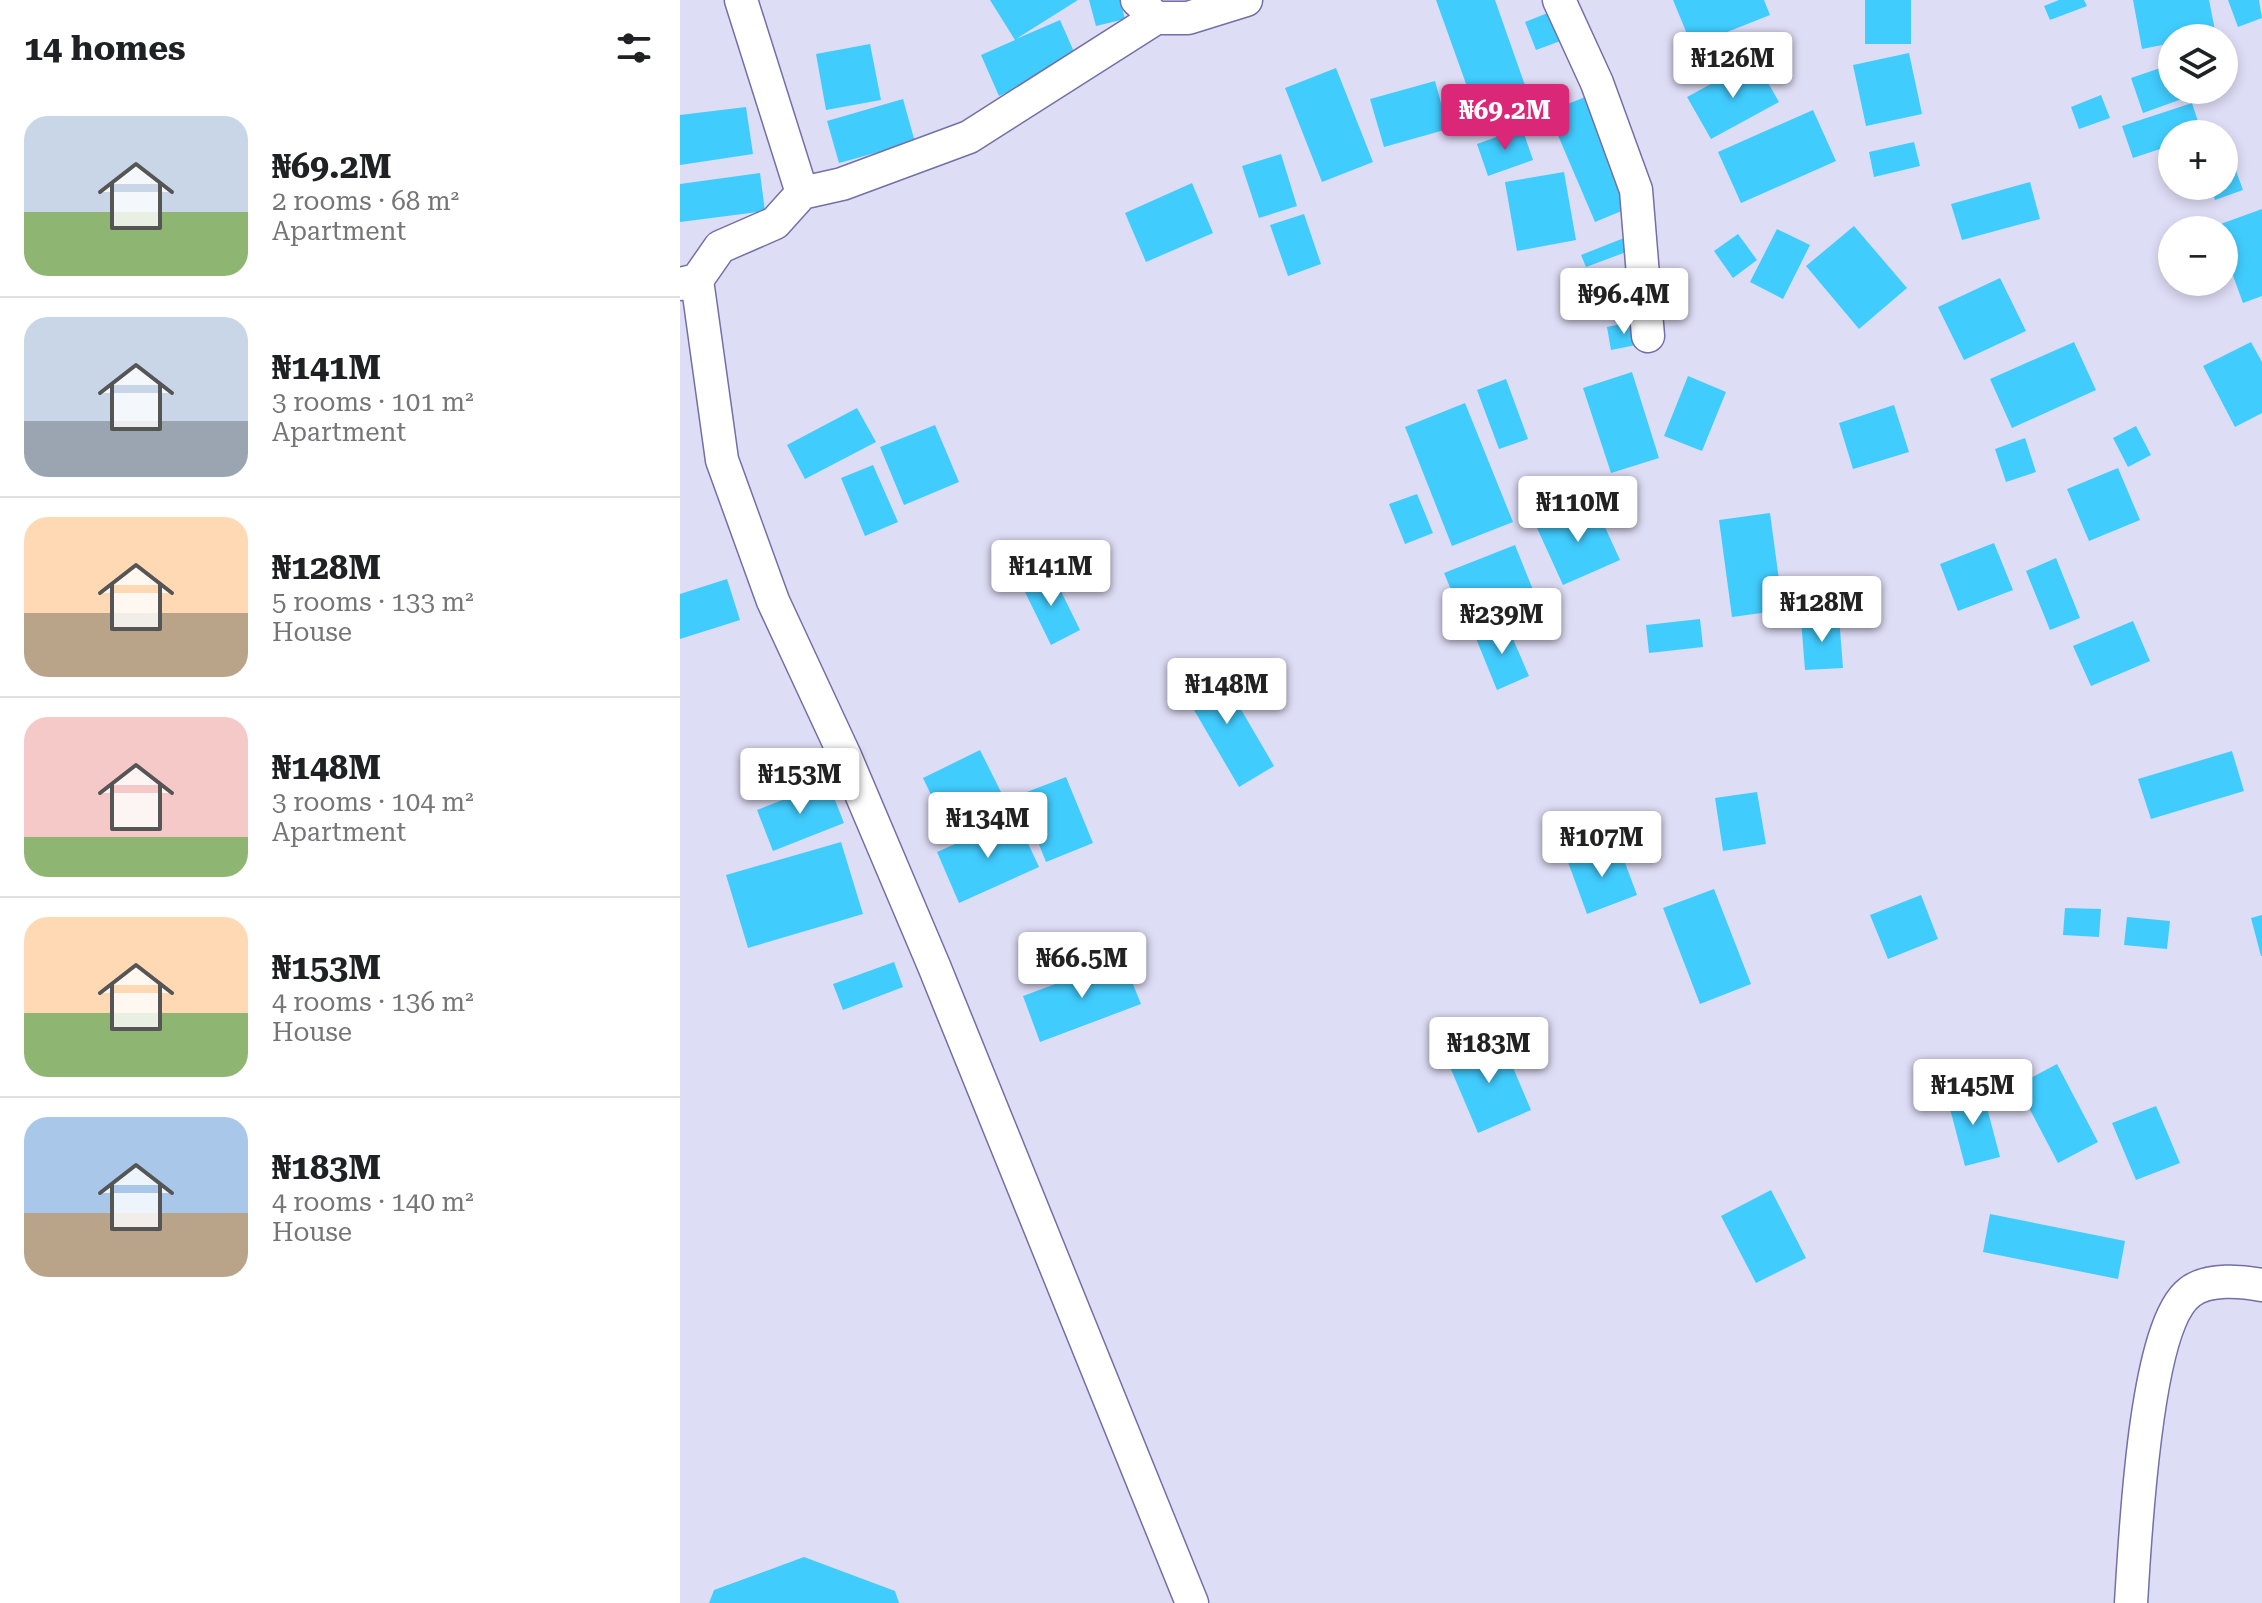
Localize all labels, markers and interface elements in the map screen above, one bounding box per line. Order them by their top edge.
map controls [2158,24,2238,296]
button: layers [2158,24,2238,104]
icon: filters [612,26,656,70]
text: 14 homes [24,28,186,68]
pin: ₦126M [1677,32,1789,100]
text: ₦126M [1691,43,1775,73]
pin: ₦69.2M [1440,84,1570,152]
text: ₦69.2M [1459,95,1551,125]
button: + [2158,120,2238,200]
text: ₦69.2M [272,146,392,186]
icon: home [88,148,184,244]
text: 2 rooms · 68 m² [272,186,459,216]
text: Apartment [272,216,406,246]
button: − [2158,216,2238,296]
pin: ₦96.4M [1559,268,1689,336]
text: ₦96.4M [1578,279,1670,309]
text: ₦141M [272,347,381,387]
icon: home [88,349,184,445]
text: 3 rooms · 101 m² [272,387,474,417]
text: Apartment [272,417,406,447]
pin: ₦110M [1522,476,1634,544]
text: ₦110M [1536,487,1620,517]
pin: ₦141M [995,540,1107,608]
text: ₦128M [272,547,381,587]
icon: home [88,549,184,645]
text: ₦141M [1009,551,1093,581]
pin: ₦128M [1766,576,1878,644]
text: 5 rooms · 133 m² [272,587,474,617]
text: ₦128M [1780,587,1864,617]
pin: ₦239M [1446,588,1558,656]
text: ₦239M [1460,599,1544,629]
text: House [272,617,352,647]
pin: ₦148M [1171,658,1283,726]
text: ₦148M [1185,669,1269,699]
text: ₦148M [272,747,381,787]
pin: ₦153M [744,748,856,816]
icon: home [88,749,184,845]
text: ₦153M [758,759,842,789]
text: 3 rooms · 104 m² [272,787,474,817]
pin: ₦134M [932,792,1044,860]
text: ₦134M [946,803,1030,833]
pin: ₦107M [1546,811,1658,879]
text: Apartment [272,817,406,847]
text: ₦107M [1560,822,1644,852]
pin: ₦66.5M [1017,932,1147,1000]
text: ₦66.5M [1036,943,1128,973]
text: ₦153M [272,947,381,987]
icon: home [88,949,184,1045]
text: 4 rooms · 136 m² [272,987,474,1017]
text: House [272,1017,352,1047]
pin: ₦183M [1433,1017,1545,1085]
text: ₦183M [1447,1028,1531,1058]
pin: ₦145M [1917,1059,2029,1127]
text: ₦145M [1931,1070,2015,1100]
text: ₦183M [272,1147,381,1187]
icon: home [88,1149,184,1245]
text: 4 rooms · 140 m² [272,1187,474,1217]
text: House [272,1217,352,1247]

